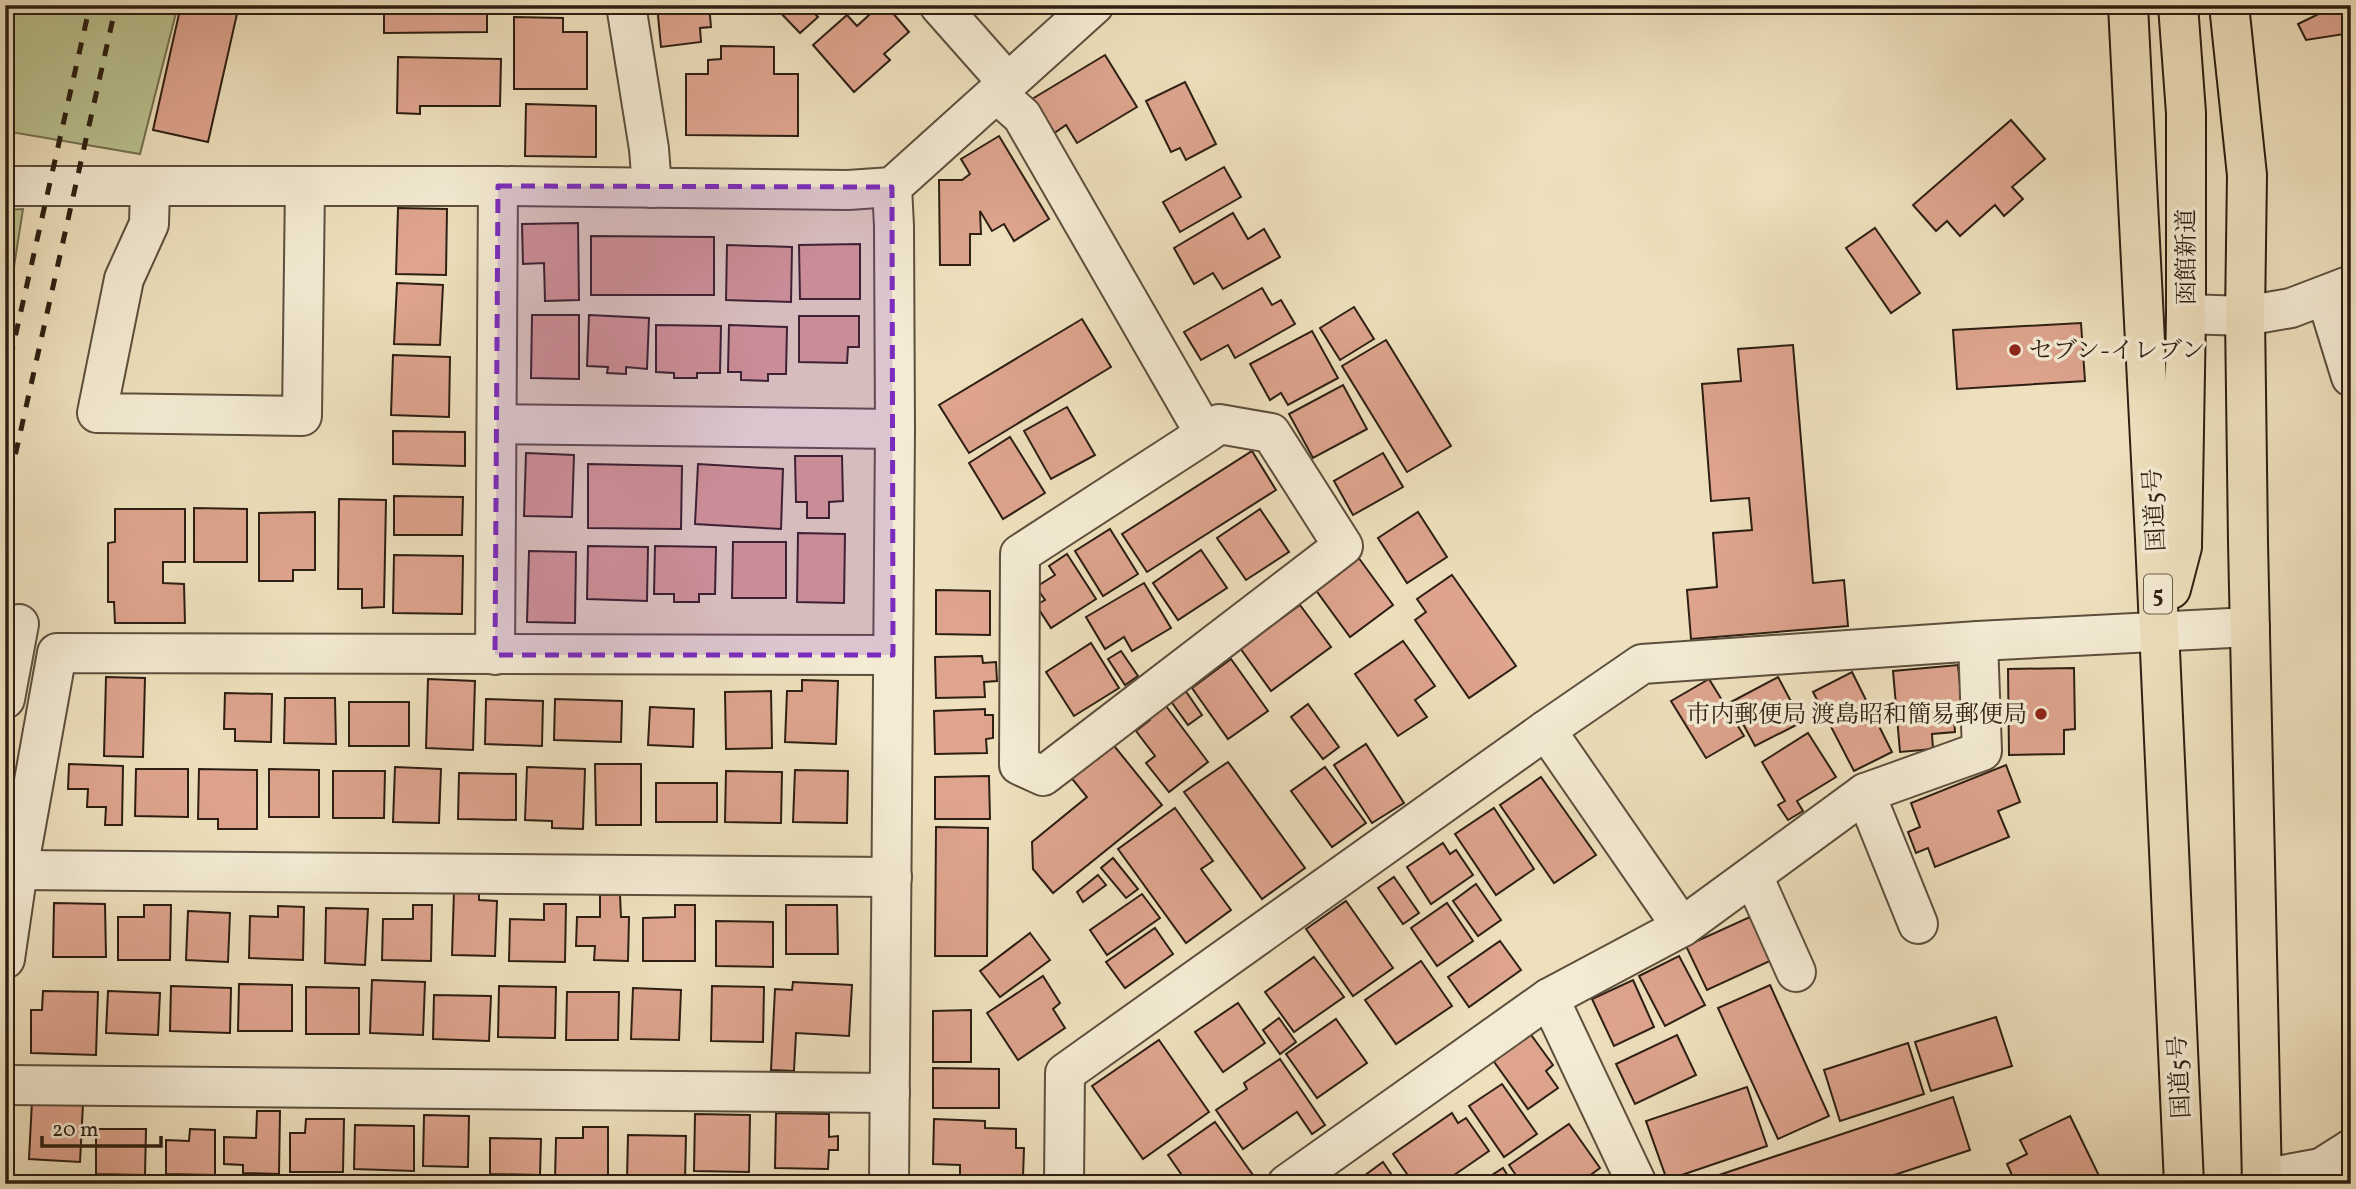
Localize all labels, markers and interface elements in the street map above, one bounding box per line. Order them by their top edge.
street label: 函館新道 [2171,209,2205,305]
place label: セブン-イレブン [2029,335,2205,369]
marker: セブン-イレブン [2007,342,2023,358]
street label: 国道5号 [2137,467,2175,553]
road number: 5 [2144,574,2172,614]
place label: 市内郵便局 渡島昭和簡易郵便局 [1686,699,2027,733]
marker: 市内郵便局 渡島昭和簡易郵便局 [2033,706,2049,722]
street label: 国道5号 [2162,1034,2200,1120]
scale bar [42,1105,161,1149]
text: 20 m [52,1116,98,1145]

